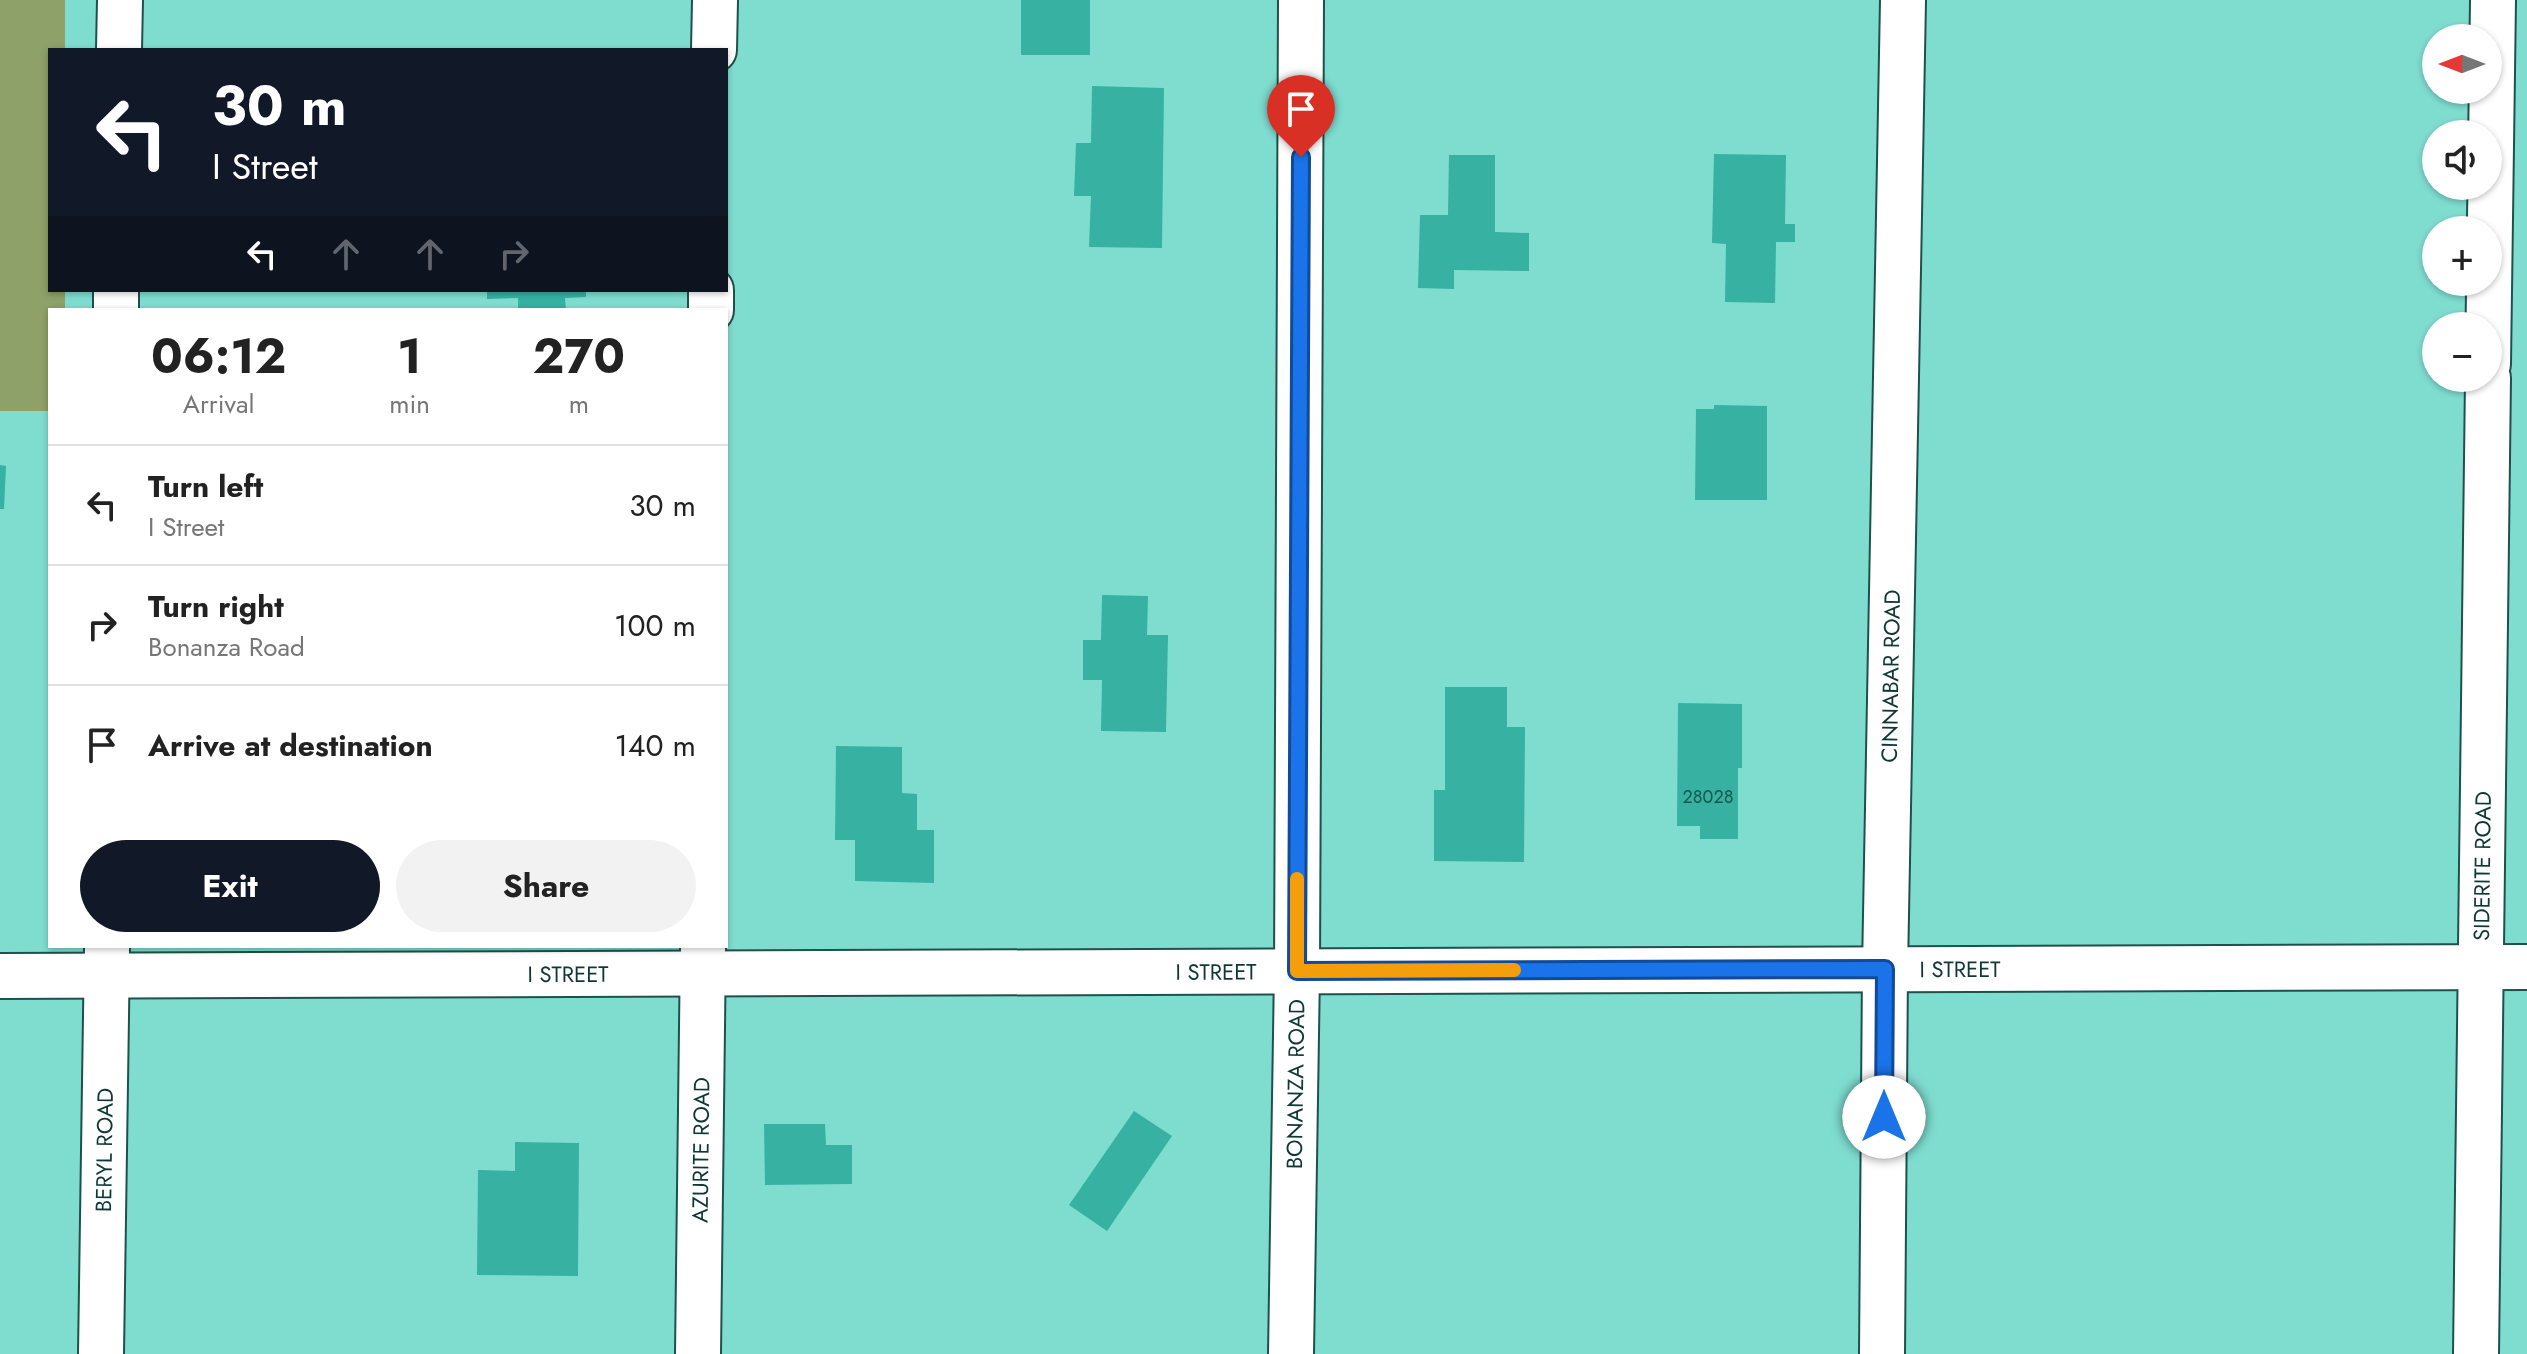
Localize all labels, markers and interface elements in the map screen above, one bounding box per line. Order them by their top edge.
north arrow [2422,24,2502,104]
map controls [2422,24,2502,392]
text: 30 m [212,65,347,146]
pin [1267,75,1335,157]
icon: left [80,80,184,184]
icon: arrive [1279,87,1323,131]
button: sound [2422,120,2502,200]
text: I Street [212,140,318,192]
button: + [2422,216,2502,296]
icon: left [240,232,284,276]
icon: ahead [324,232,368,276]
icon: ahead [408,232,452,276]
icon: right [492,232,536,276]
button: − [2422,312,2502,392]
text: 06:12 [151,322,286,391]
text: 1 [397,322,422,391]
text: 270 [533,322,625,391]
text: Arrival [183,385,254,423]
text: min [389,385,430,423]
text: m [569,385,589,423]
text: Turn left [148,465,263,508]
icon: left [80,483,124,527]
text: 30 m [629,484,696,527]
text: I Street [148,508,224,546]
text: Turn right [148,585,284,628]
street label: CINNABAR ROAD [1873,589,1908,763]
icon: right [80,603,124,647]
text: 100 m [614,604,696,647]
text: Bonanza Road [148,628,305,666]
icon: arrive [80,723,124,767]
text: Arrive at destination [148,724,433,767]
text: 140 m [615,724,696,767]
house number: 28028 [1683,784,1733,810]
street label: SIDERITE ROAD [2465,791,2499,941]
button: Exit [80,840,380,932]
button: Share [396,840,696,932]
street label: I STREET [1919,953,2001,985]
street label: I STREET [1175,956,1257,988]
street label: I STREET [527,958,609,990]
street label: BONANZA ROAD [1278,999,1313,1169]
position arrow [1842,1075,1926,1159]
street label: AZURITE ROAD [684,1077,717,1223]
street label: BERYL ROAD [87,1088,121,1212]

